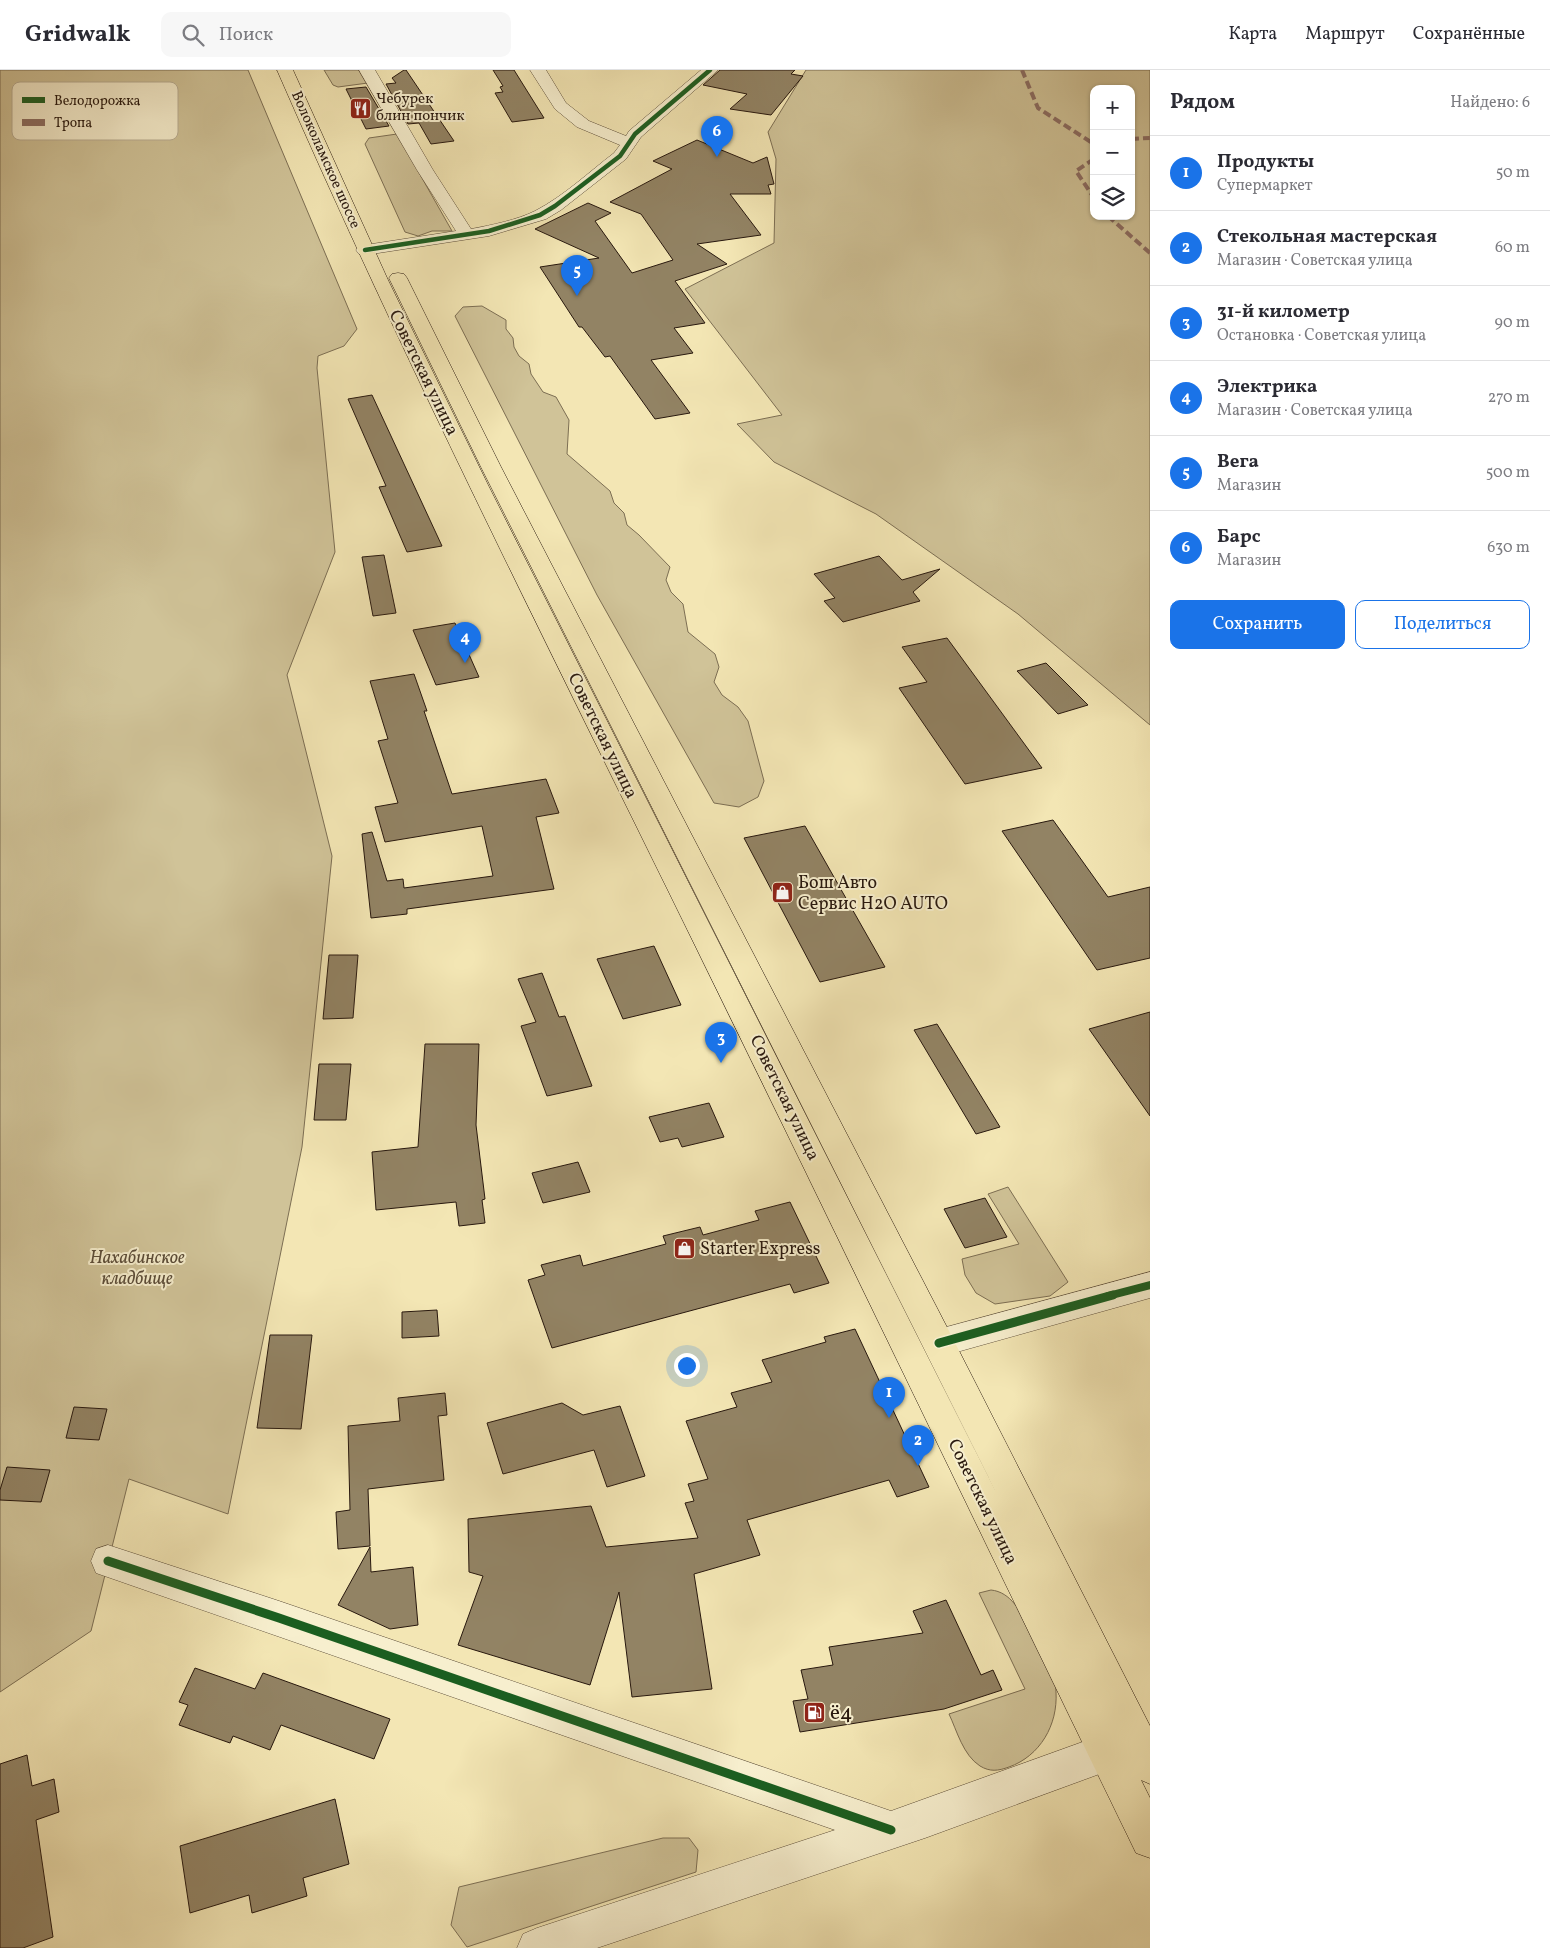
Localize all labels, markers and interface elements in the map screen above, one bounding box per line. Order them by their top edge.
search box [161,12,511,57]
text: Gridwalk [25,18,131,52]
icon: search [179,21,207,49]
text: Поиск [219,22,273,48]
text: Карта [1228,22,1277,47]
text: Маршрут [1305,22,1385,47]
text: Сохранённые [1413,22,1525,47]
legend [12,82,178,140]
map controls [1090,85,1135,220]
button: + [1090,85,1135,130]
street label: Волоколамское шоссе [285,88,365,232]
text: Рядом [1170,88,1235,117]
place label: Чебурек блин пончик [376,89,464,127]
text: Велодорожка [54,92,141,111]
text: Найдено: 6 [1450,92,1530,114]
restaurant icon: Чебурек блин пончик [348,96,372,120]
text: Тропа [54,114,92,133]
pin: 6 [701,116,733,157]
button: − [1090,130,1135,175]
text: Продукты [1217,149,1314,175]
text: 1 [1183,162,1189,184]
text: 50 m [1496,162,1530,184]
button: layers [1090,175,1135,220]
text: Супермаркет [1217,175,1313,197]
text: Стекольная мастерская [1217,224,1437,250]
text: 2 [1182,237,1190,259]
text: 60 m [1495,237,1530,259]
text: Магазин · Советская улица [1217,250,1413,272]
pin: 5 [561,255,593,296]
text: 31-й километр [1217,299,1350,325]
street label: Советская улица [382,306,464,440]
text: 3 [1182,312,1190,334]
text: 90 m [1494,312,1530,334]
text: Остановка · Советская улица [1217,325,1426,347]
text: Электрика [1217,374,1317,400]
text: 4 [1181,387,1191,409]
text: 270 m [1488,387,1530,409]
text: Магазин · Советская улица [1217,400,1413,422]
text: Вега [1217,449,1259,475]
text: 5 [1182,462,1190,484]
text: 500 m [1486,462,1530,484]
text: Магазин [1217,475,1281,497]
text: Барс [1217,524,1261,550]
text: 6 [1182,537,1190,559]
text: 630 m [1487,537,1530,559]
text: Магазин [1217,550,1281,572]
button: Сохранить [1170,600,1345,649]
button: Поделиться [1355,600,1530,649]
pin: 4 [449,622,481,663]
street label: Советская улица [561,669,643,803]
place label: Бош Авто Сервис H2O AUTO [798,871,948,917]
shop icon: Бош Авто Сервис H2O AUTO [770,881,794,905]
pin: 3 [705,1022,737,1063]
street label: Советская улица [743,1031,825,1165]
shop icon: Starter Express [672,1237,696,1261]
place label: Starter Express [700,1237,821,1262]
park label: Нахабинское кладбище [89,1246,185,1292]
your location [674,1353,700,1379]
pin: 1 [873,1377,905,1418]
pin: 2 [902,1425,934,1466]
street label: Советская улица [941,1435,1023,1569]
place label: ё4 [830,1699,853,1728]
fuel station icon: ё4 [802,1701,826,1725]

